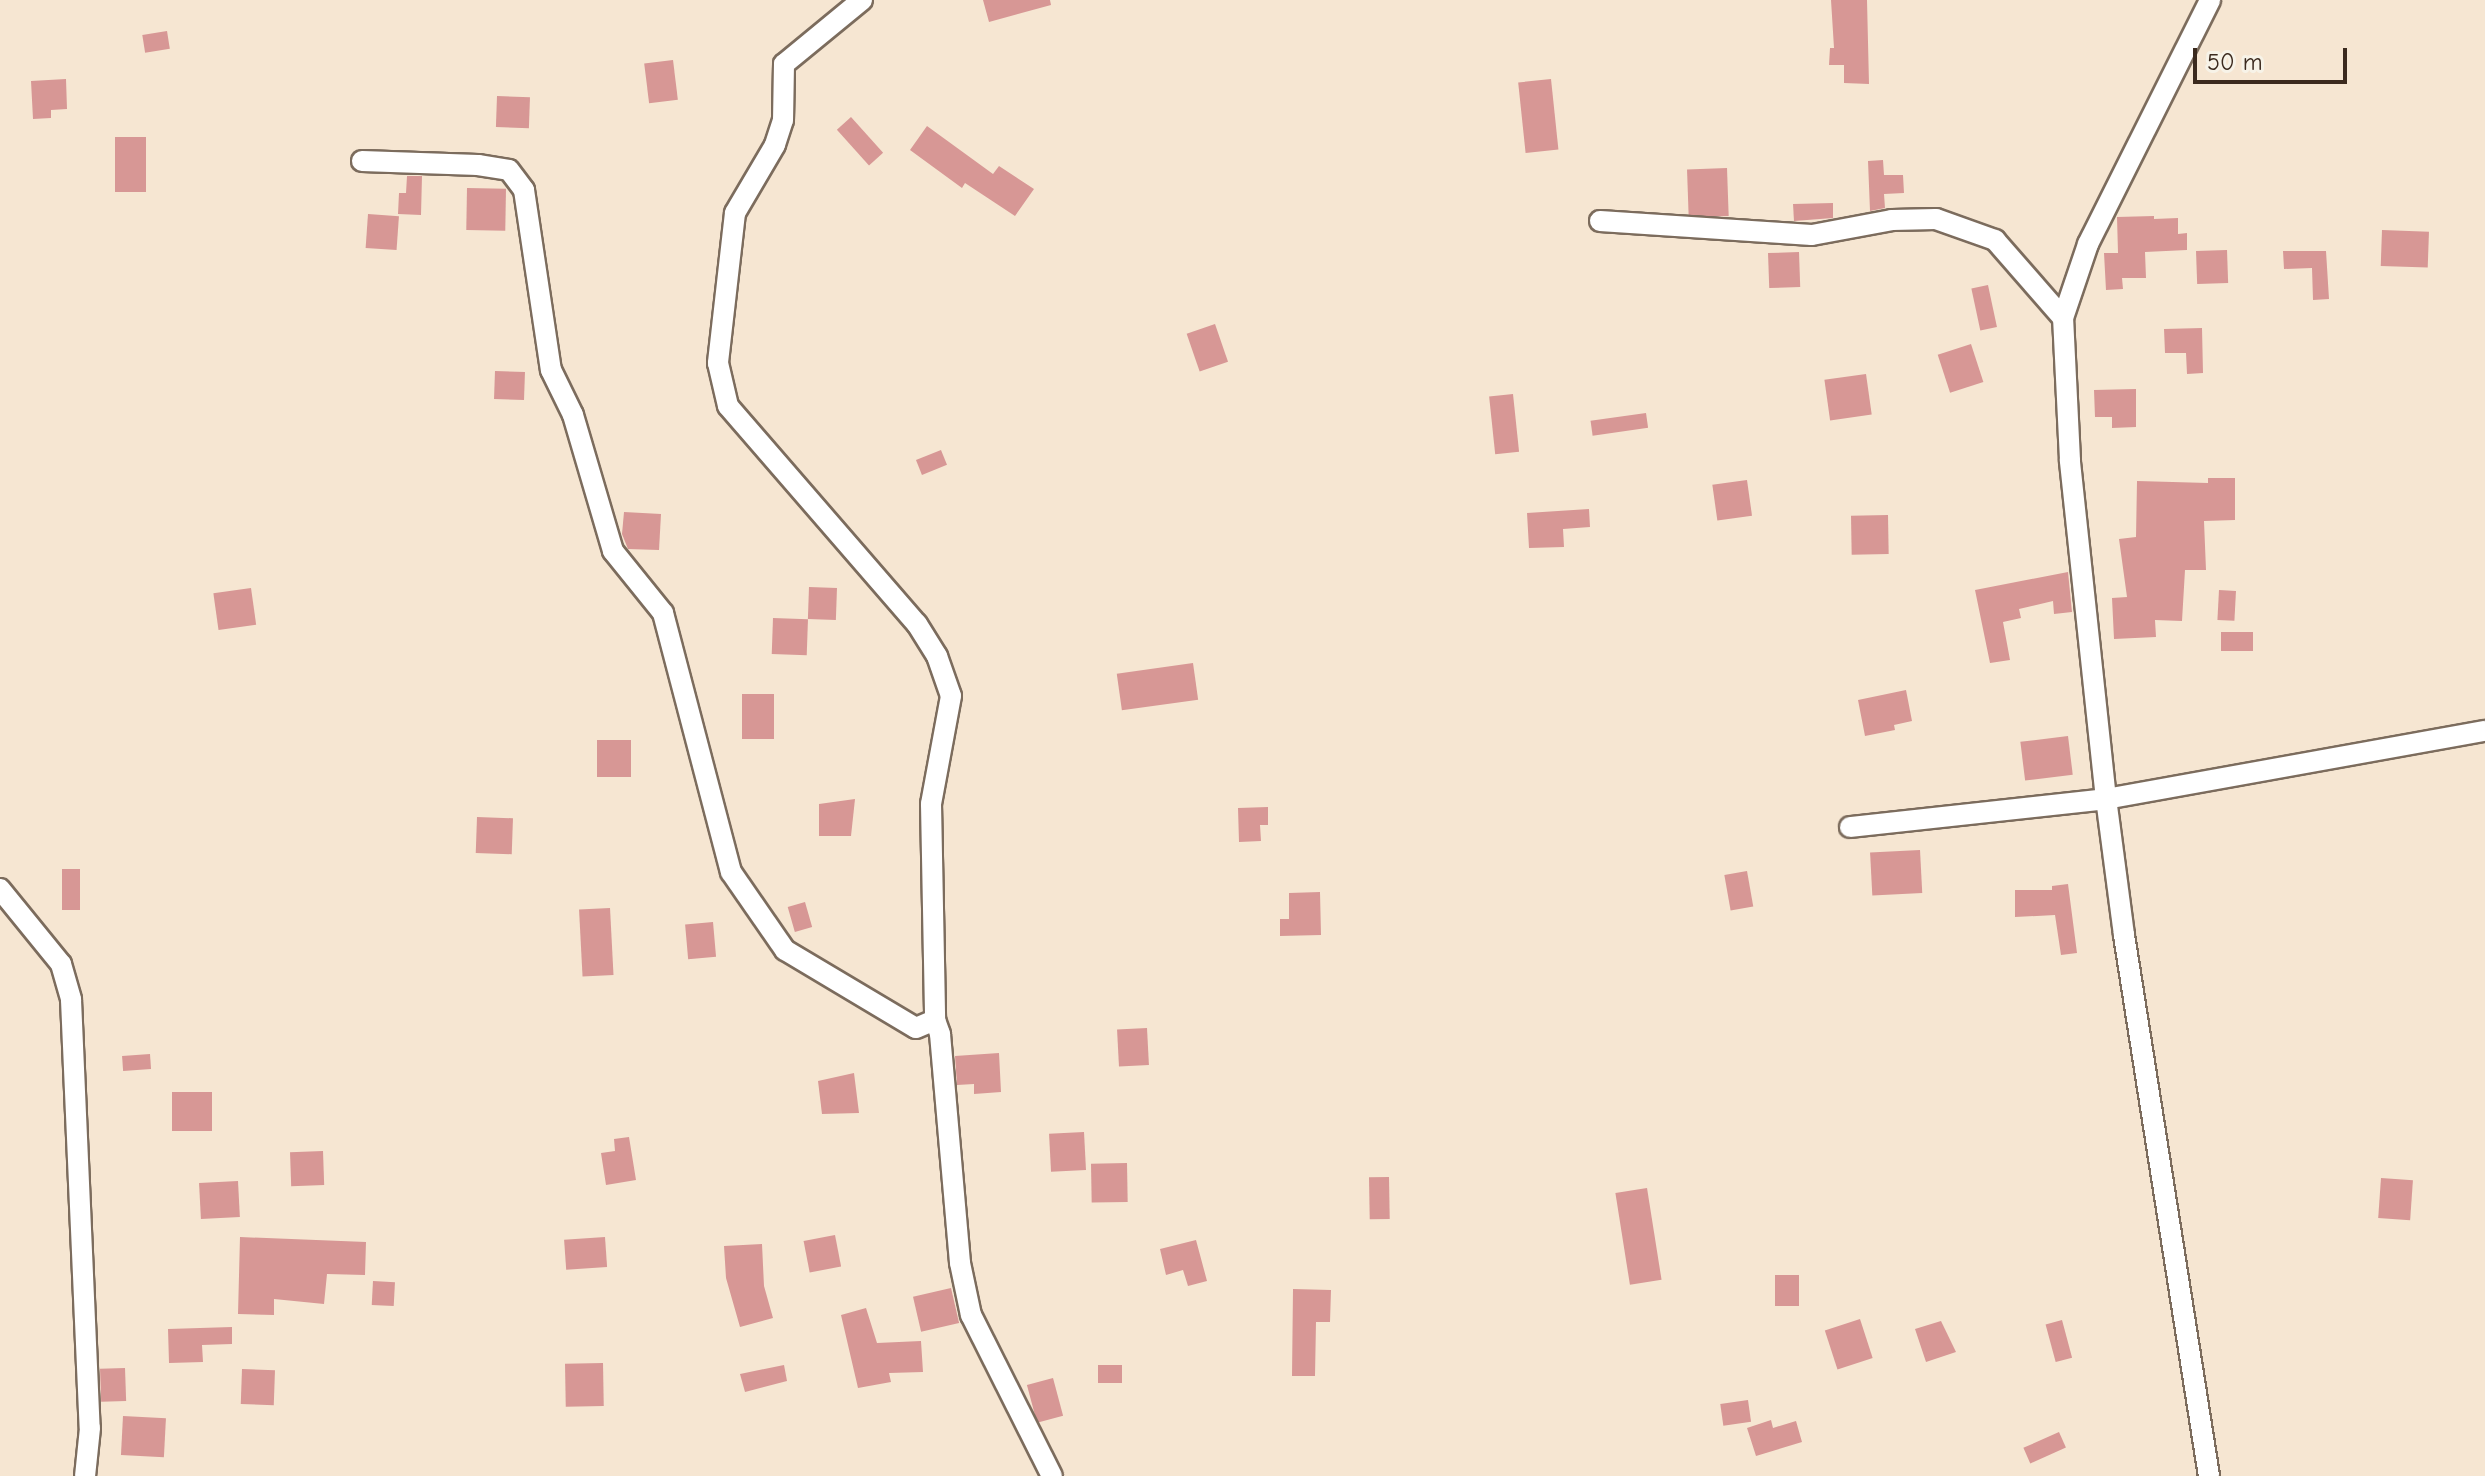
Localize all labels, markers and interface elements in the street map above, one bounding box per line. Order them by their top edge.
scale bar [2197,32,2351,82]
text: 50 m [2207,48,2263,76]

